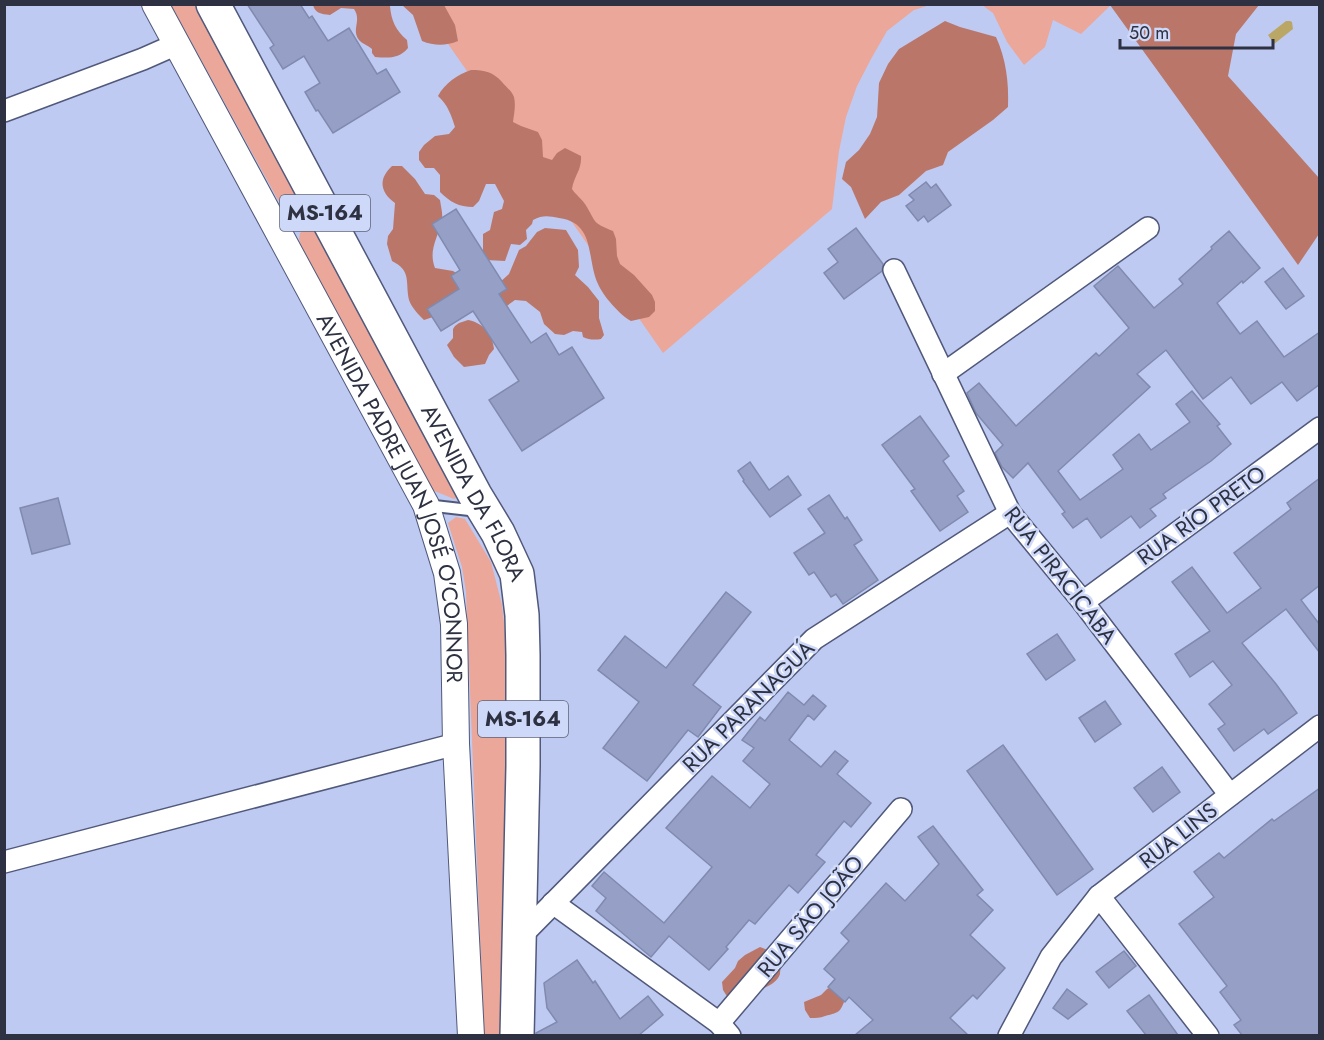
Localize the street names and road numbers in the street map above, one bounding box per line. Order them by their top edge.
road number: MS-164 [280,195,370,231]
street label: AVENIDA PADRE JUAN JOSÉ O'CONNOR [309,307,471,684]
street label: AVENIDA DA FLORA [413,398,534,587]
street label: RUA RÍO PRETO [1130,457,1272,573]
street label: RUA PIRACICABA [997,499,1125,651]
street label: RUA PARANAGUÁ [675,632,822,779]
road number: MS-164 [478,701,568,737]
street label: RUA LINS [1132,794,1224,876]
street label: RUA SÃO JOÃO [749,848,871,984]

